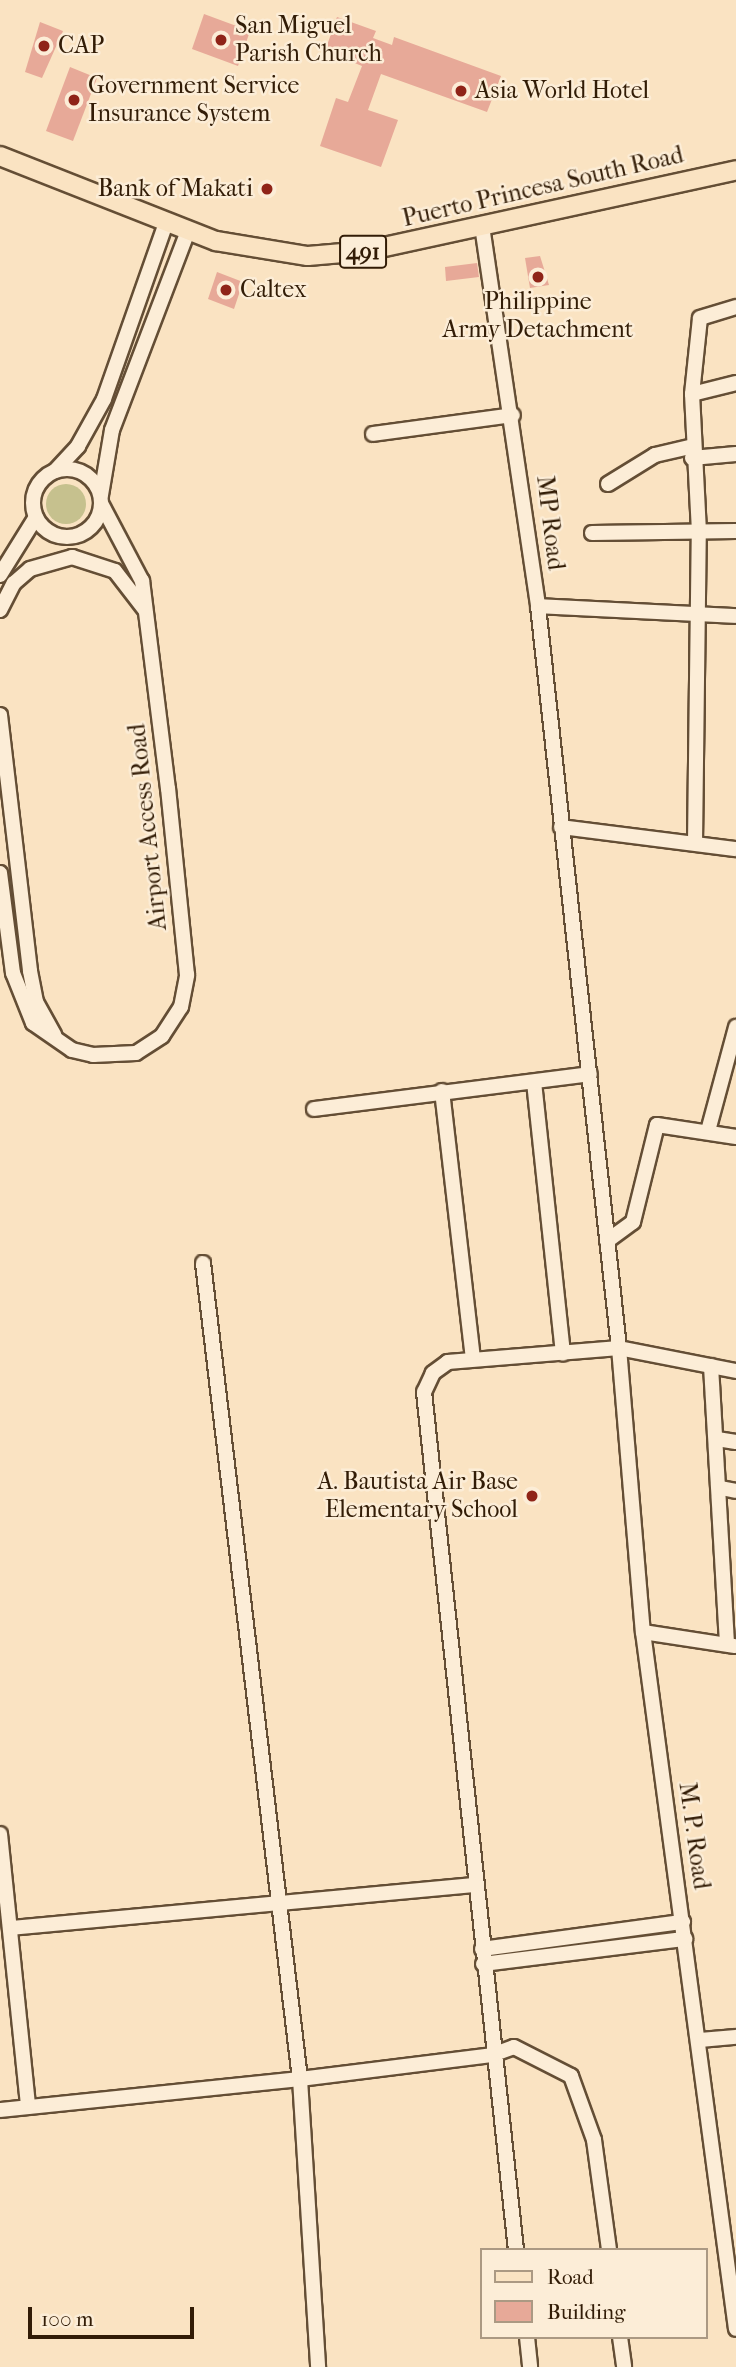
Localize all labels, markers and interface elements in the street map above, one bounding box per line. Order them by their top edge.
place label: San Miguel Parish Church [235,12,382,68]
place label: CAP [58,32,104,60]
marker: San Miguel Parish Church [213,32,229,48]
marker: CAP [36,38,52,54]
place label: Government Service Insurance System [88,72,299,128]
place label: Asia World Hotel [475,77,649,105]
marker: Asia World Hotel [453,83,469,99]
marker: Government Service Insurance System [66,92,82,108]
street label: Puerto Princesa South Road [400,141,686,233]
place label: Bank of Makati [98,175,253,203]
marker: Bank of Makati [259,181,275,197]
road number: 491 [338,232,388,272]
marker: Philippine Army Detachment [530,269,546,285]
place label: Caltex [240,276,307,304]
marker: Caltex [218,282,234,298]
place label: Philippine Army Detachment [443,288,633,344]
street label: MP Road [530,474,570,572]
street label: Airport Access Road [123,722,173,932]
place label: A. Bautista Air Base Elementary School [317,1468,518,1524]
marker: A. Bautista Air Base Elementary School [524,1488,540,1504]
street label: M. P. Road [672,1781,716,1891]
legend [480,2248,708,2339]
text: Road [547,2265,594,2289]
scale bar [32,2294,198,2338]
text: Building [547,2300,625,2324]
text: 100 m [41,2307,94,2331]

